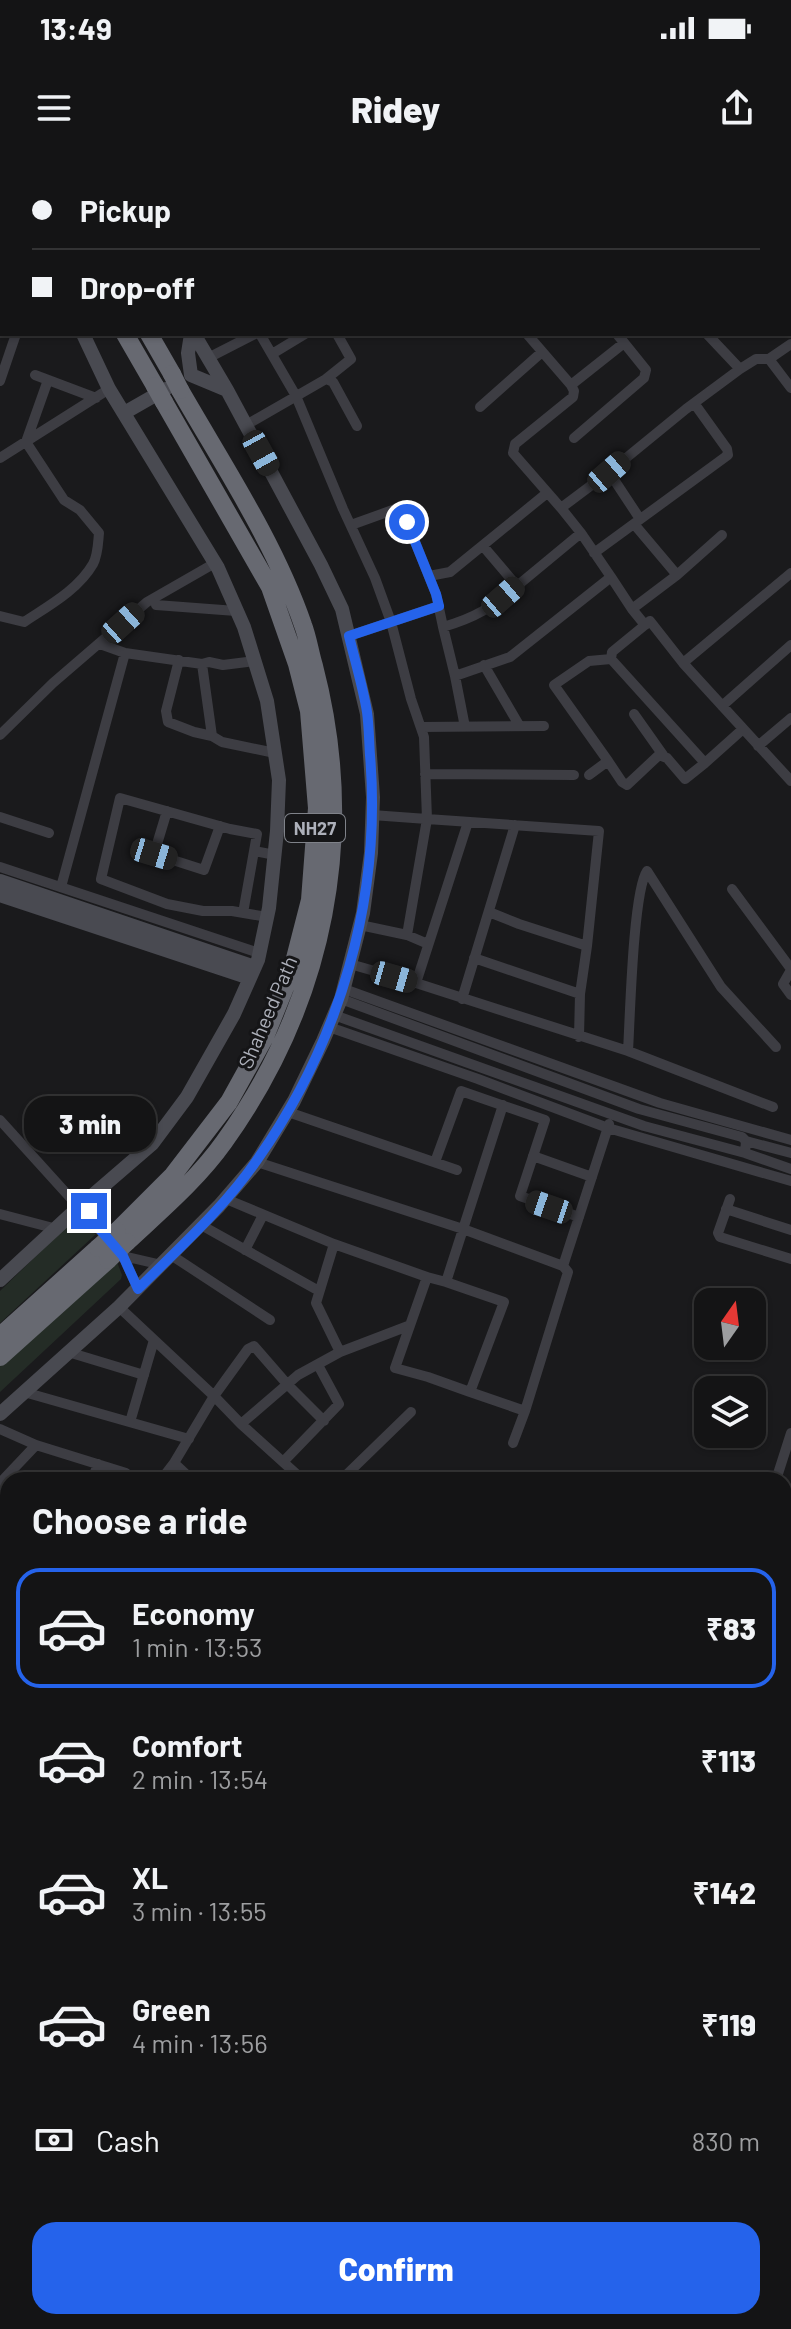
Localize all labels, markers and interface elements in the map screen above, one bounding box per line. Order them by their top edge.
text: 13:49 [40,10,112,46]
icon: menu [32,86,76,130]
icon: share [715,86,759,130]
text: Ridey [351,87,440,130]
text: Pickup [80,192,171,228]
text: Drop-off [80,269,195,305]
car [239,426,283,480]
car [583,447,635,497]
route start [389,504,425,540]
car [477,572,529,622]
car [97,598,149,648]
road number: NH27 [285,814,345,842]
car [128,836,180,872]
street label: Shaheed Path [233,952,301,1072]
car [368,959,420,995]
callout: 3 min [23,1095,155,1151]
text: 3 min [59,1108,121,1139]
car [522,1188,576,1226]
route end [71,1193,107,1229]
north arrow [694,1288,766,1360]
map controls [694,1288,766,1448]
button: layers [694,1376,766,1448]
text: Choose a ride [32,1498,248,1541]
icon: car [36,1592,108,1664]
text: Economy [132,1595,255,1631]
text: ₹83 [706,1610,756,1646]
text: 1 min · 13:53 [132,1631,262,1662]
icon: car [36,1724,108,1796]
text: Comfort [132,1727,242,1763]
text: ₹113 [701,1742,756,1778]
text: 2 min · 13:54 [132,1763,268,1794]
icon: car [36,1856,108,1928]
text: XL [132,1859,168,1895]
text: ₹142 [692,1874,756,1910]
text: 3 min · 13:55 [132,1895,267,1926]
icon: car [36,1988,108,2060]
text: Green [132,1991,211,2027]
text: ₹119 [701,2006,756,2042]
text: 4 min · 13:56 [132,2027,268,2058]
icon: cash [32,2118,76,2162]
text: Cash [96,2122,160,2158]
text: 830 m [692,2125,760,2156]
button: Confirm [32,2222,760,2314]

